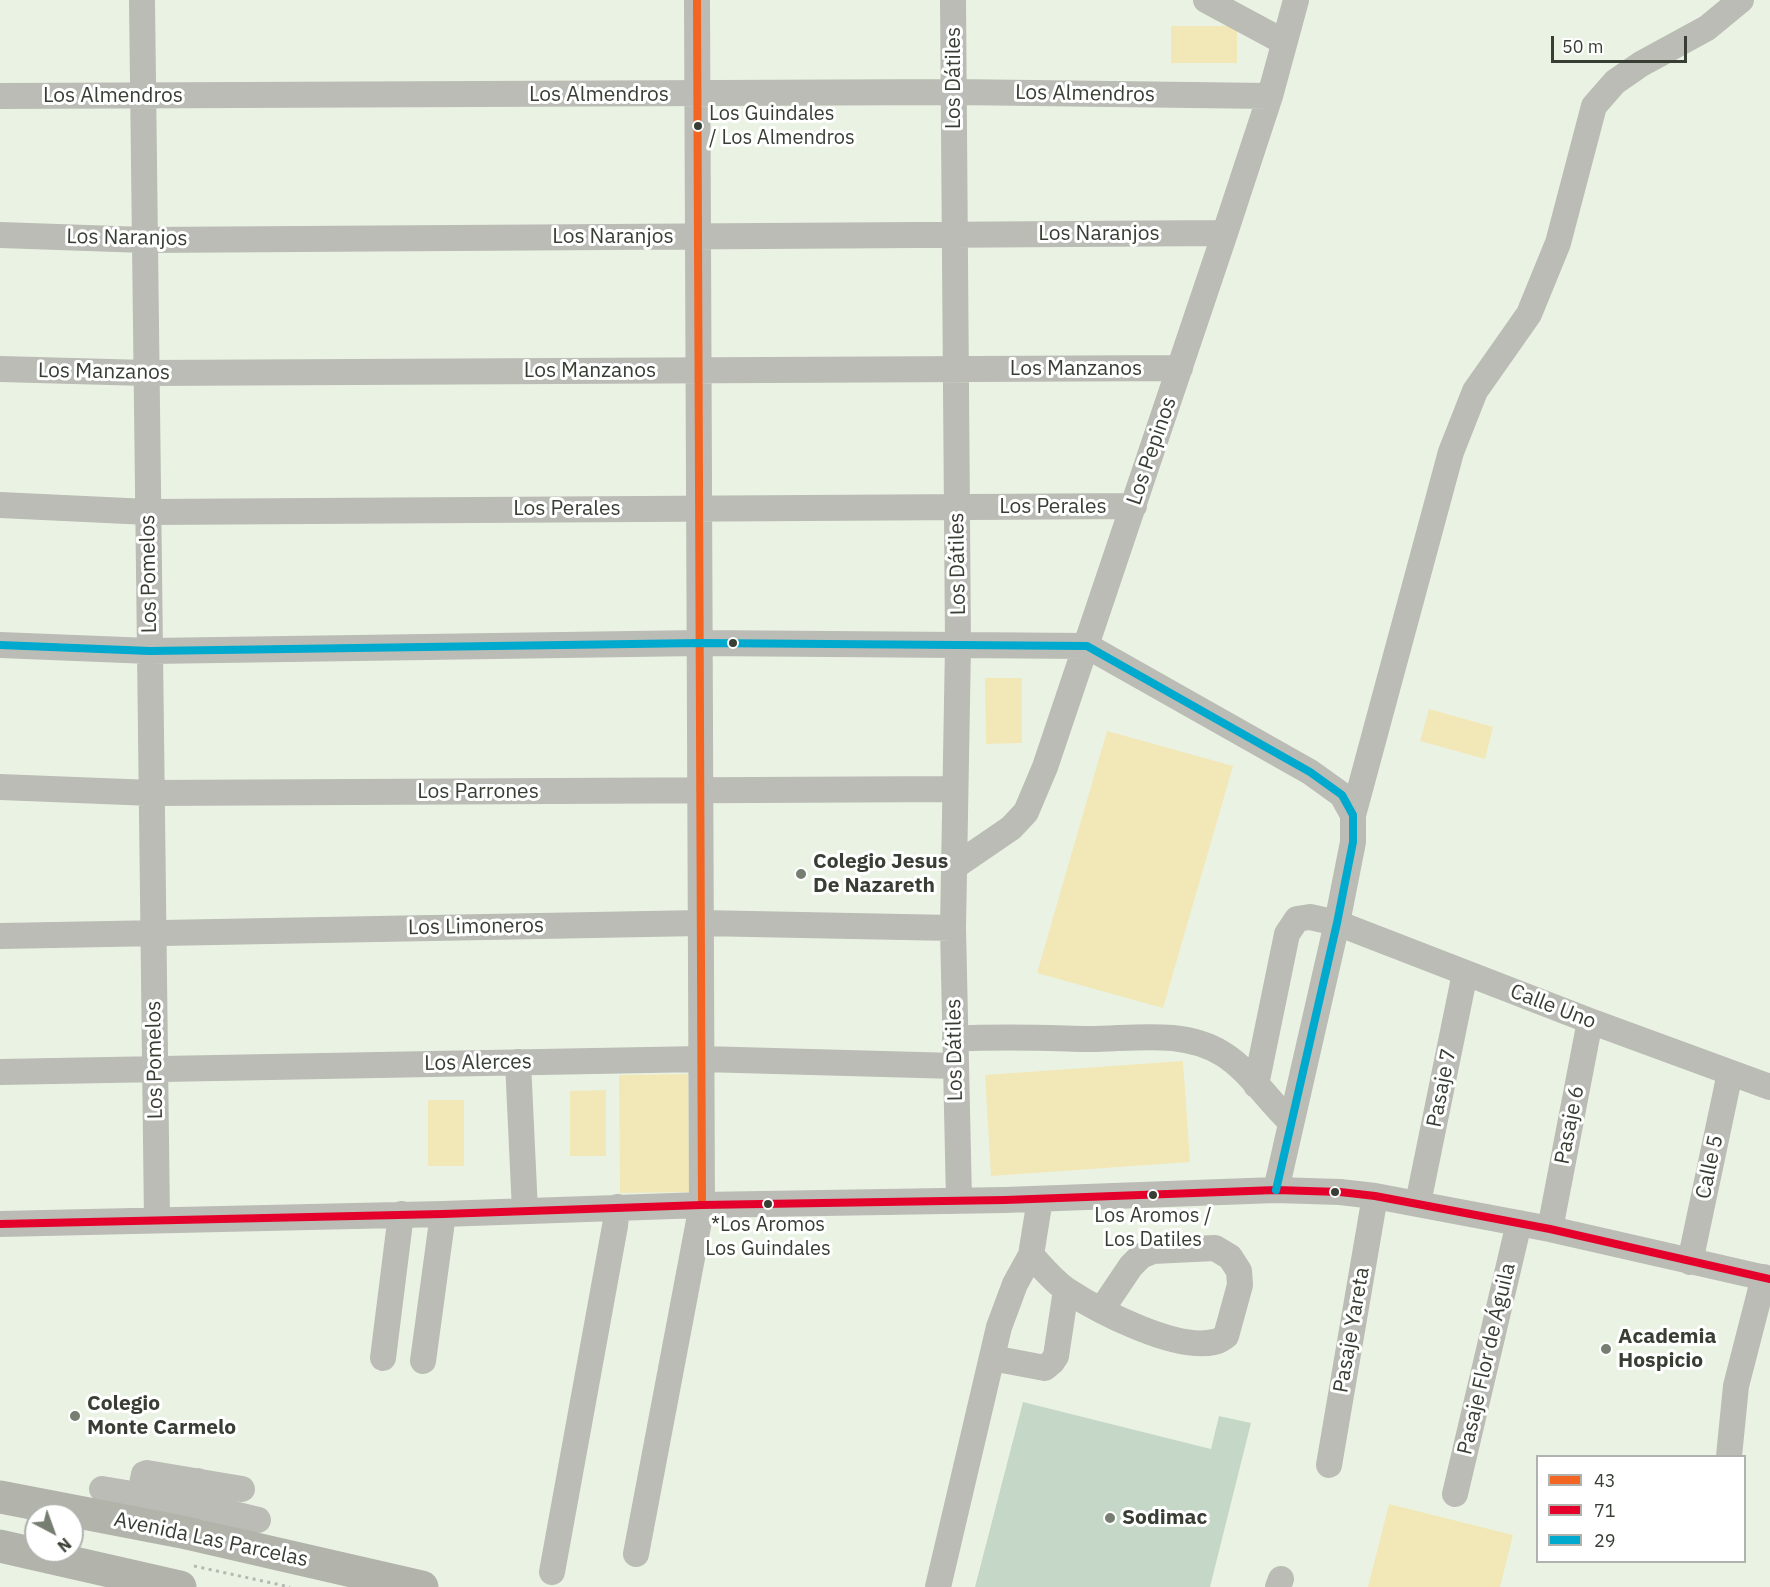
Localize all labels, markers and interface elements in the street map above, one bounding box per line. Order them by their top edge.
scale bar [1554,24,1690,62]
street label: Los Dátiles [941,27,967,129]
text: 50 m [1562,35,1604,58]
street label: Los Almendros [1015,80,1155,108]
street label: Los Almendros [529,82,669,108]
street label: Los Almendros [43,83,183,109]
place label: Los Guindales / Los Almendros [709,102,855,149]
marker: Los Guindales / Los Almendros [692,120,704,132]
street label: Los Naranjos [1038,221,1160,247]
street label: Los Naranjos [66,224,188,252]
street label: Los Naranjos [552,224,674,250]
street label: Los Manzanos [1010,356,1142,382]
street label: Los Manzanos [38,358,170,386]
street label: Los Manzanos [524,358,656,384]
street label: Los Pepinos [1122,394,1182,508]
street label: Los Perales [999,494,1107,520]
street label: Los Perales [513,496,621,522]
street label: Los Dátiles [945,512,971,616]
street label: Los Pomelos [135,514,163,634]
unlabelled marker [727,637,739,649]
street label: Los Parrones [417,779,539,805]
place label: Colegio Jesus De Nazareth [813,849,948,899]
marker: Colegio Jesus De Nazareth [794,867,808,881]
street label: Los Limoneros [408,913,544,941]
street label: Calle Uno [1506,979,1600,1035]
street label: Los Dátiles [942,998,968,1102]
street label: Los Pomelos [141,1000,169,1120]
street label: Pasaje 7 [1422,1047,1462,1129]
street label: Los Alerces [424,1049,532,1077]
street label: Pasaje 6 [1550,1084,1590,1166]
street label: Calle 5 [1691,1133,1729,1201]
unlabelled marker [1329,1186,1341,1198]
marker: Los Aromos / Los Datiles [1147,1189,1159,1201]
marker: *Los Aromos Los Guindales [762,1198,774,1210]
place label: Los Aromos / Los Datiles [1094,1204,1212,1251]
place label: *Los Aromos Los Guindales [705,1213,831,1260]
street label: Pasaje Flor de Águila [1453,1261,1521,1457]
street label: Pasaje Yareta [1329,1265,1375,1395]
place label: Academia Hospicio [1618,1324,1716,1374]
marker: Academia Hospicio [1599,1342,1613,1356]
place label: Colegio Monte Carmelo [87,1391,236,1441]
marker: Colegio Monte Carmelo [68,1409,82,1423]
legend [1536,1455,1746,1563]
text: 43 [1594,1469,1616,1492]
text: 71 [1594,1499,1616,1522]
north arrow [24,1503,84,1563]
place label: Sodimac [1122,1505,1207,1531]
street label: Avenida Las Parcelas [112,1507,310,1573]
marker: Sodimac [1103,1511,1117,1525]
text: 29 [1594,1529,1616,1552]
text: N [54,1534,75,1556]

